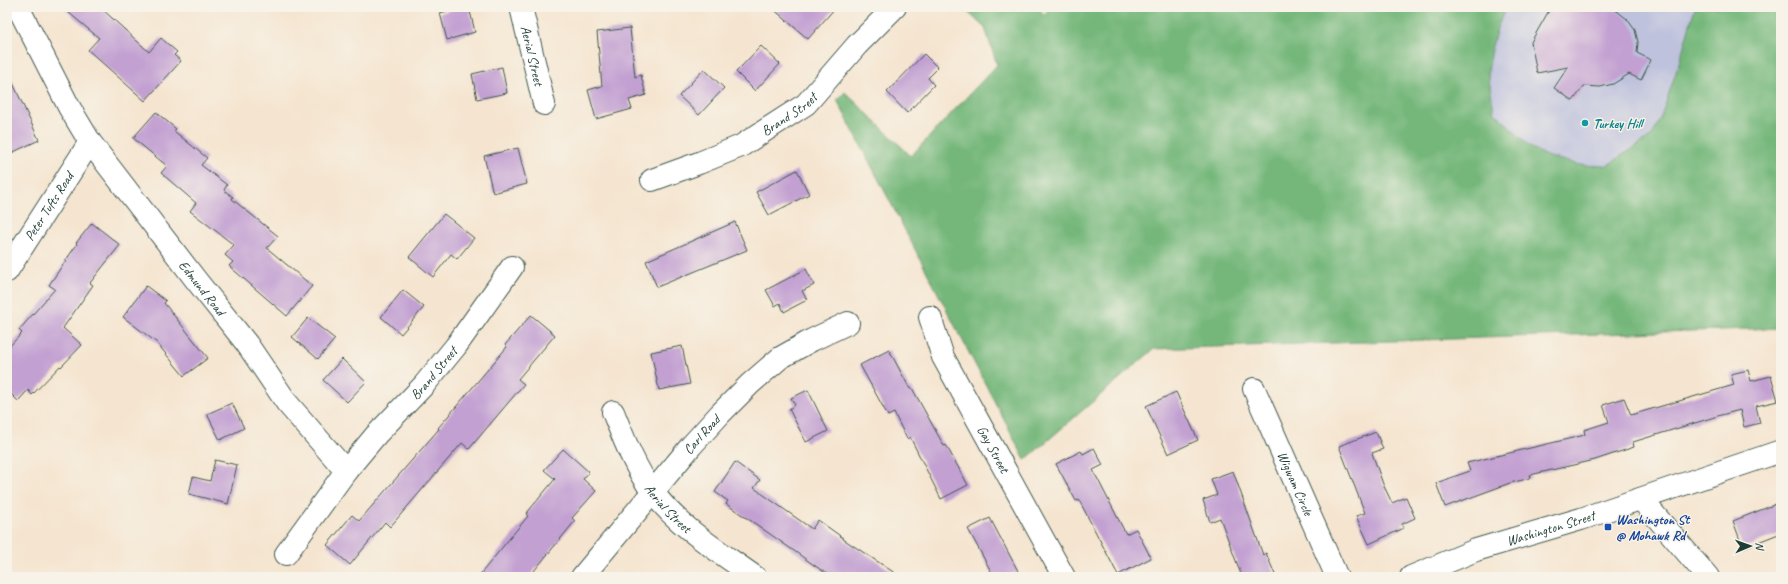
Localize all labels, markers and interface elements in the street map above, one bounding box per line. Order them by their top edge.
street label: Aerial Street [517,24,548,89]
street label: Brand Street [758,87,822,139]
place label: Turkey Hill [1593,115,1645,132]
marker: Turkey Hill [1580,118,1590,128]
street label: Peter Tufts Road [20,167,78,244]
street label: Edmund Road [175,257,231,321]
street label: Brand Street [406,341,462,403]
street label: Carl Road [679,410,725,457]
street label: Gay Street [974,422,1014,477]
street label: Wigwam Circle [1274,449,1318,519]
street label: Aerial Street [641,481,696,537]
street label: Washington Street [1504,506,1599,549]
place label: Washington St @ Mohawk Rd [1616,511,1691,544]
marker: Washington St @ Mohawk Rd [1603,522,1613,532]
north arrow [1730,526,1770,566]
text: N [1753,542,1767,551]

